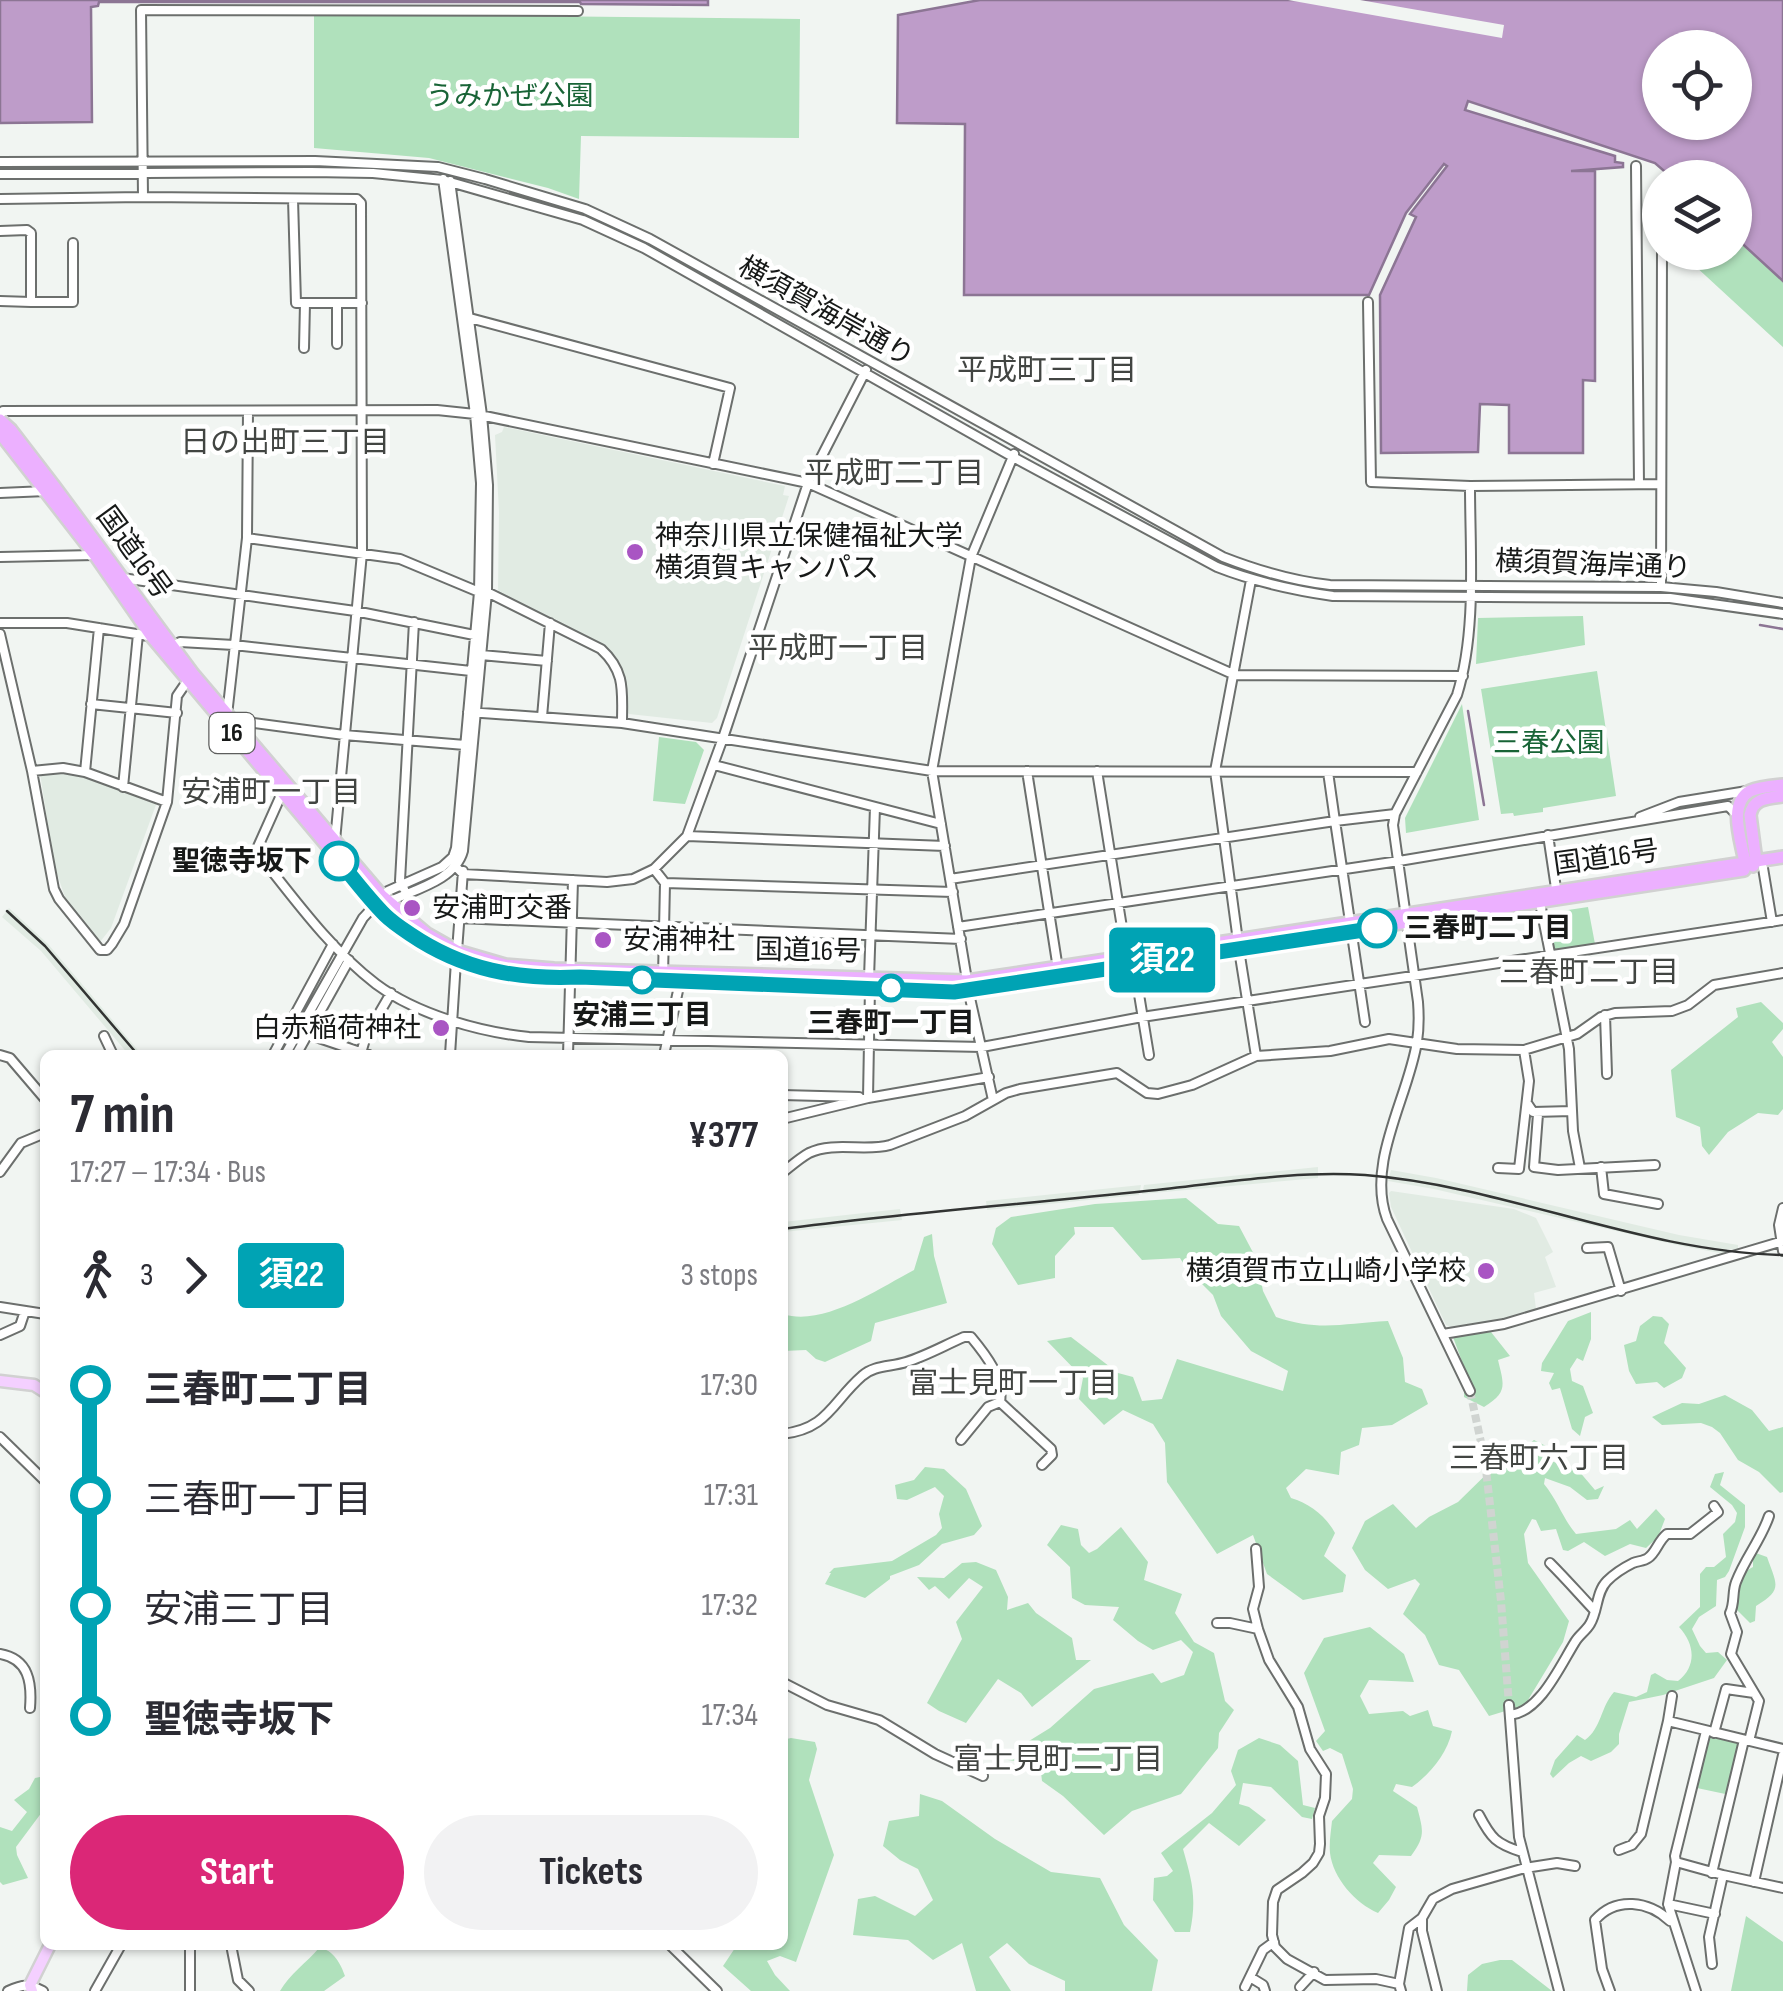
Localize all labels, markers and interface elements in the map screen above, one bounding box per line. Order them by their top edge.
map controls [1642,30,1752,270]
button: locate [1642,30,1752,140]
park label: うみかぜ公園 [426,80,594,113]
button: layers [1642,160,1752,270]
street label: 横須賀海岸通り [732,250,920,374]
district label: 平成町三丁目 [957,353,1137,389]
district label: 日の出町三丁目 [180,425,390,461]
district label: 平成町二丁目 [804,456,984,492]
street label: 国道16号 [89,500,179,606]
place label: 神奈川県立保健福祉大学 横須賀キャンパス [655,520,963,585]
marker: 神奈川県立保健福祉大学 横須賀キャンパス [624,541,646,563]
street label: 横須賀海岸通り [1494,545,1692,585]
district label: 平成町一丁目 [748,631,928,667]
road number: 16 [210,713,254,753]
park label: 三春公園 [1493,727,1605,760]
district label: 安浦町一丁目 [181,775,361,811]
street label: 国道16号 [1551,834,1661,882]
marker: 聖徳寺坂下 [320,842,358,880]
place label: 聖徳寺坂下 [172,845,312,878]
place label: 安浦町交番 [432,892,572,925]
marker: 安浦町交番 [401,897,423,919]
marker: 三春町二丁目 [1358,909,1396,947]
place label: 三春町二丁目 [1404,912,1572,945]
place label: 安浦神社 [623,924,735,957]
line badge: 須22 [1104,928,1220,992]
marker: 安浦神社 [592,929,614,951]
street label: 国道16号 [755,934,861,968]
text: 須22 [1129,939,1195,982]
district label: 三春町二丁目 [1499,955,1679,991]
marker: 安浦三丁目 [629,967,655,993]
marker: 三春町一丁目 [878,975,904,1001]
place label: 安浦三丁目 [572,999,712,1032]
place label: 三春町一丁目 [807,1007,975,1040]
place label: 白赤稲荷神社 [253,1012,421,1045]
marker: 白赤稲荷神社 [430,1017,452,1039]
text: 7 min [70,1082,175,1149]
text: ¥377 [688,1113,758,1158]
text: 17:27 – 17:34 · Bus [70,1153,266,1192]
icon: walk [70,1248,125,1303]
icon: forward [168,1248,223,1303]
text: 須22 [258,1254,324,1297]
place label: 横須賀市立山崎小学校 [1186,1255,1466,1288]
text: 3 [140,1256,153,1295]
text: 3 stops [680,1256,758,1295]
marker: 横須賀市立山崎小学校 [1475,1260,1497,1282]
text: 17:30 [701,1366,758,1405]
district label: 富士見町一丁目 [908,1366,1118,1402]
text: 三春町二丁目 [144,1368,372,1413]
district label: 三春町六丁目 [1449,1441,1629,1477]
text: 17:31 [704,1476,758,1515]
text: 三春町一丁目 [144,1478,372,1523]
text: 17:32 [702,1586,758,1625]
text: 安浦三丁目 [144,1588,334,1633]
text: 17:34 [701,1696,758,1735]
text: 聖徳寺坂下 [144,1698,334,1743]
district label: 富士見町二丁目 [953,1742,1163,1778]
button: Start [70,1815,404,1930]
button: Tickets [424,1815,758,1930]

